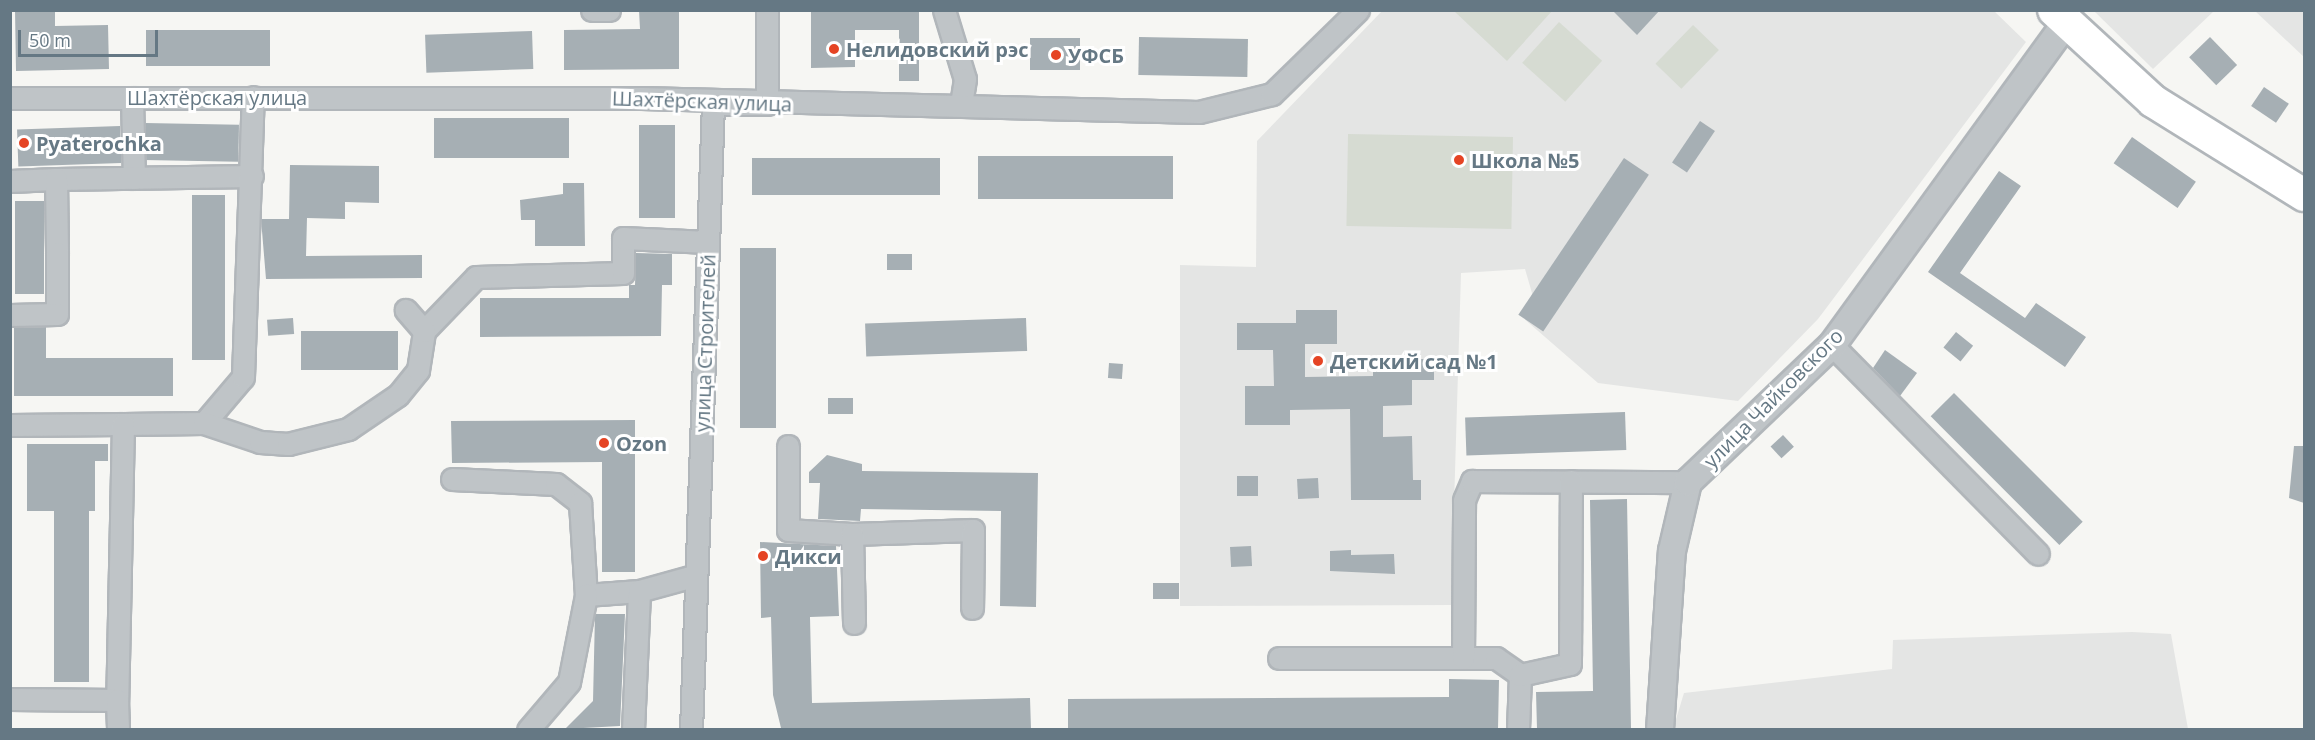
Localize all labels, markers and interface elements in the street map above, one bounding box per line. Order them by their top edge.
scale bar [21,18,160,56]
text: 50 m [29,28,71,52]
place label: Нелидовский рэс [846,37,1029,61]
marker: Нелидовский рэс [827,42,841,56]
place label: УФСБ [1068,43,1124,67]
marker: УФСБ [1049,48,1063,62]
street label: Шахтёрская улица [127,85,307,109]
street label: Шахтёрская улица [612,86,792,116]
place label: Pyaterochka [36,131,162,155]
marker: Pyaterochka [17,136,31,150]
place label: Школа №5 [1471,148,1579,172]
marker: Школа №5 [1452,153,1466,167]
street label: улица Строителей [690,254,720,432]
street label: улица Чайковского [1698,323,1848,473]
place label: Детский сад №1 [1330,349,1498,373]
marker: Детский сад №1 [1311,354,1325,368]
place label: Ozon [616,431,667,455]
marker: Ozon [597,436,611,450]
place label: Дикси [775,544,842,568]
marker: Дикси [756,549,770,563]

